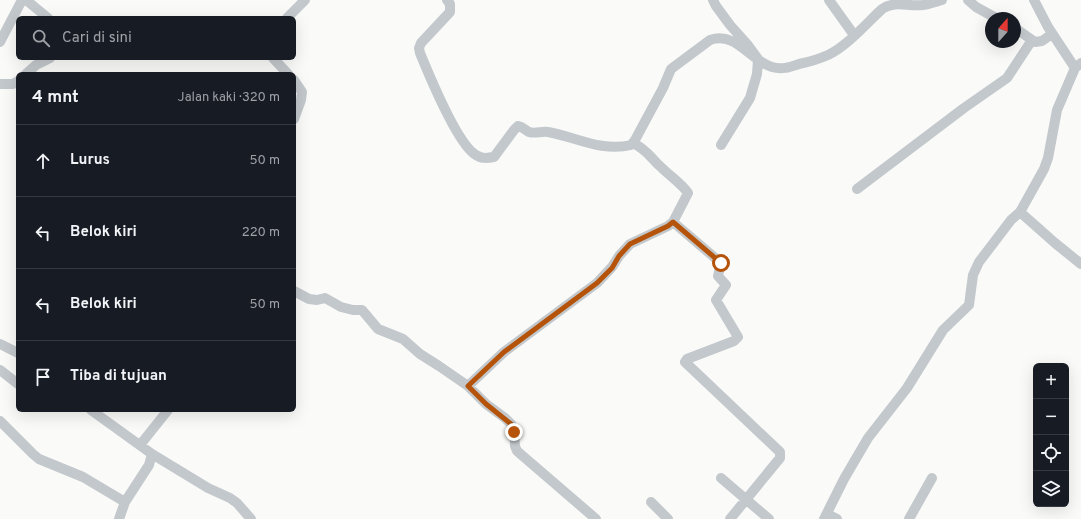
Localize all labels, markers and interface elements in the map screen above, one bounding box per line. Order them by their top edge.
north arrow [985,12,1021,48]
search box [16,16,296,60]
icon: search [30,27,52,49]
text: Cari di sini [62,29,132,48]
text: 4 mnt [32,87,79,109]
text: Jalan kaki · 320 m [178,90,280,106]
icon: ahead [32,150,54,172]
text: Lurus [70,151,110,170]
text: 50 m [250,153,280,169]
icon: left [32,222,54,244]
text: Belok kiri [70,223,137,242]
text: 220 m [242,225,280,241]
route start [712,254,730,272]
icon: left [32,294,54,316]
text: Belok kiri [70,295,137,314]
text: 50 m [250,297,280,313]
map controls [1033,363,1069,507]
button: + [1033,363,1069,399]
icon: arrive [32,366,54,388]
text: Tiba di tujuan [70,367,167,386]
button: − [1033,399,1069,435]
route end [505,423,523,441]
button: locate [1033,435,1069,471]
button: layers [1033,471,1069,507]

